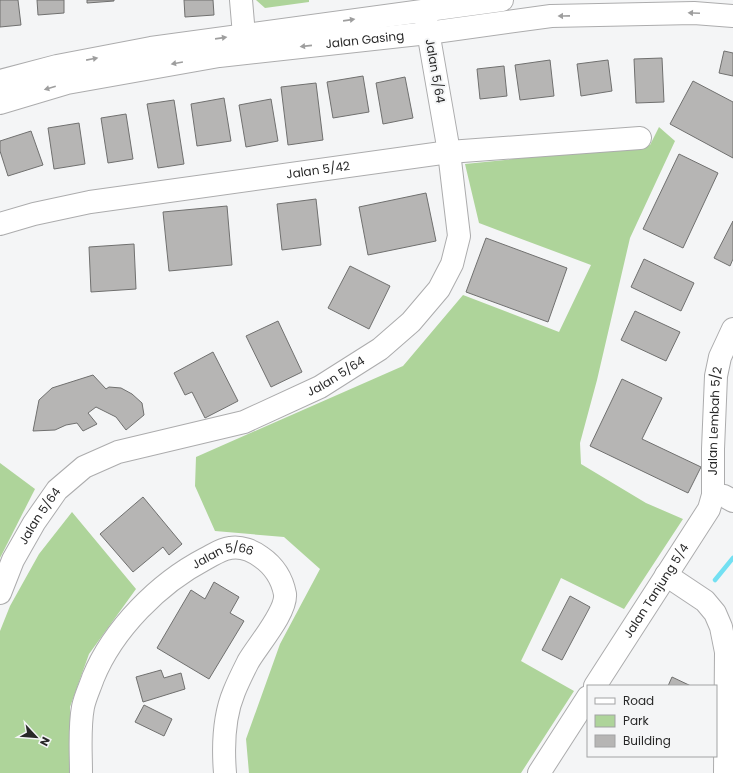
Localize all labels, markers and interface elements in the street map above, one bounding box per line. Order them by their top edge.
one-way arrow [687,10,700,16]
one-way arrow [557,13,570,19]
one-way arrow [343,17,355,23]
street label: Jalan Gasing [325,27,405,52]
one-way arrow [215,35,227,41]
street label: Jalan 5/64 [421,38,450,105]
one-way arrow [300,43,312,50]
one-way arrow [86,56,99,62]
one-way arrow [171,60,183,66]
one-way arrow [43,85,55,91]
street label: Jalan 5/42 [285,157,351,183]
street label: Jalan 5/64 [304,352,368,400]
street label: Jalan Lembah 5/2 [704,365,726,476]
street label: Jalan 5/64 [15,483,65,547]
street label: Jalan 5/66 [189,539,256,573]
street label: Jalan Tanjung 5/4 [619,540,693,641]
legend [587,685,717,757]
text: Road [623,692,654,709]
text: Park [623,712,650,729]
north arrow [16,717,56,757]
text: Building [623,732,671,749]
text: N [36,734,54,749]

